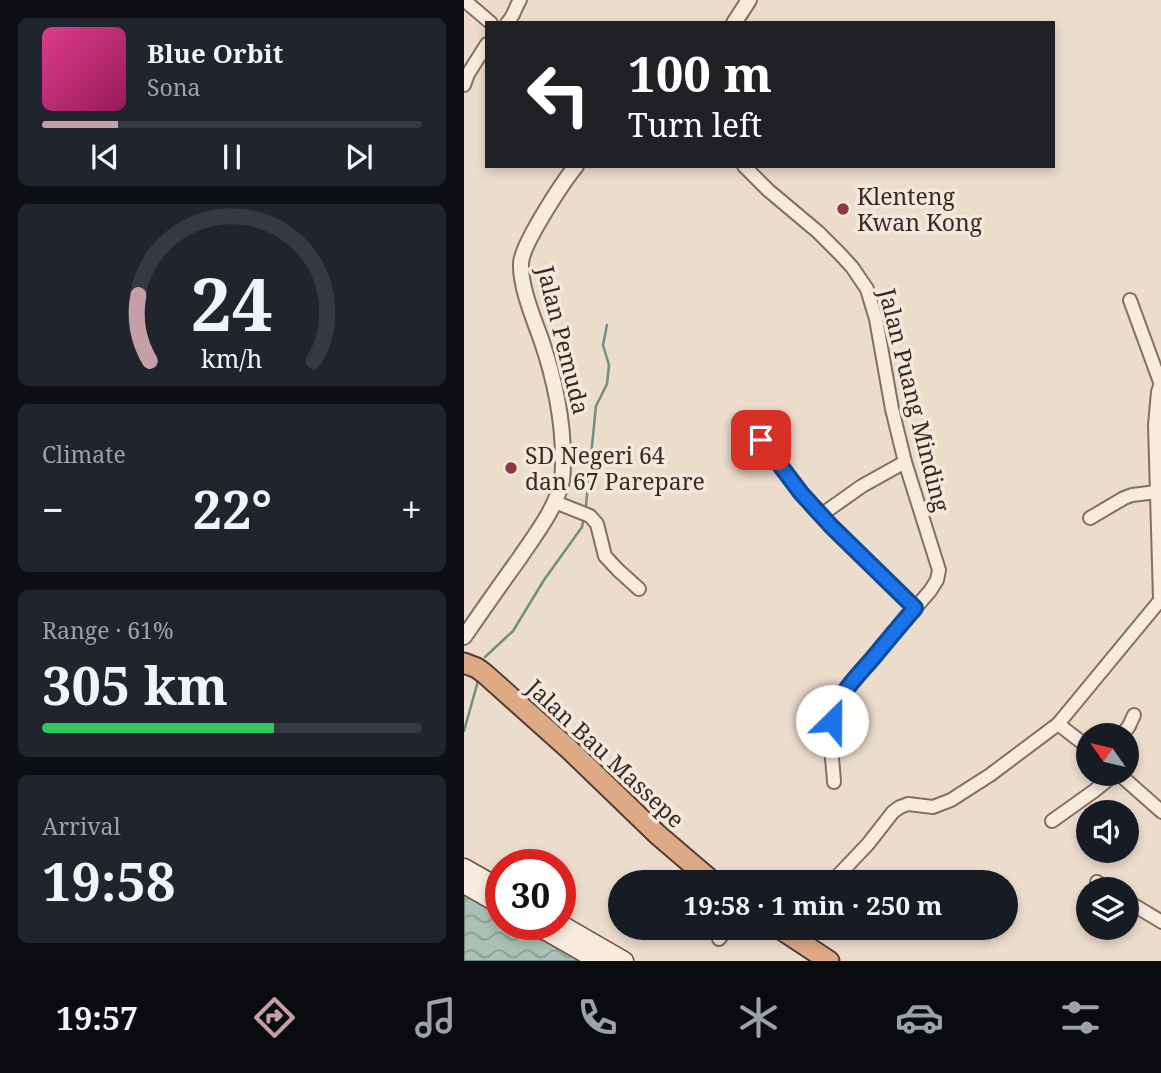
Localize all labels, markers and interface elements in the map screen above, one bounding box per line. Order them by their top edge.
text: Blue Orbit [147,35,283,71]
text: 100 m [628,40,772,106]
icon: left [513,49,604,140]
text: Sona [147,71,201,103]
text: Turn left [628,103,762,146]
icon: previous [86,138,124,176]
icon: pause [213,138,251,176]
icon: next [340,138,378,176]
place label: Klenteng Kwan Kong [857,180,983,238]
marker: Klenteng Kwan Kong [835,201,851,217]
text: 24 [191,253,273,352]
street label: Jalan Pemuda [530,262,598,417]
street label: Jalan Puang Minding [872,284,958,516]
text: km/h [201,341,263,375]
pin [731,410,791,470]
icon: arrive [742,421,780,459]
text: Climate [42,438,126,470]
place label: SD Negeri 64 dan 67 Parepare [525,439,705,497]
marker: SD Negeri 64 dan 67 Parepare [503,460,519,476]
text: 22° [193,473,272,544]
text: − [42,483,64,535]
text: + [401,483,422,535]
text: Range · 61% [42,614,174,646]
text: 305 km [42,649,228,720]
street label: Jalan Bau Massepe [520,671,692,834]
position arrow [795,684,869,758]
north arrow [1076,723,1140,786]
map controls [1076,723,1139,940]
button: sound [1076,800,1139,863]
text: Arrival [42,810,121,842]
text: 19:58 [42,845,175,916]
speed limit sign: 30 [485,849,576,940]
button: layers [1076,877,1139,940]
text: 19:58 · 1 min · 250 m [683,887,943,923]
icon: directions [250,993,299,1042]
icon: music [411,993,460,1042]
icon: phone [573,993,622,1042]
icon: climate [734,993,783,1042]
icon: car [895,993,944,1042]
icon: filters [1056,993,1105,1042]
text: 19:57 [56,996,138,1039]

